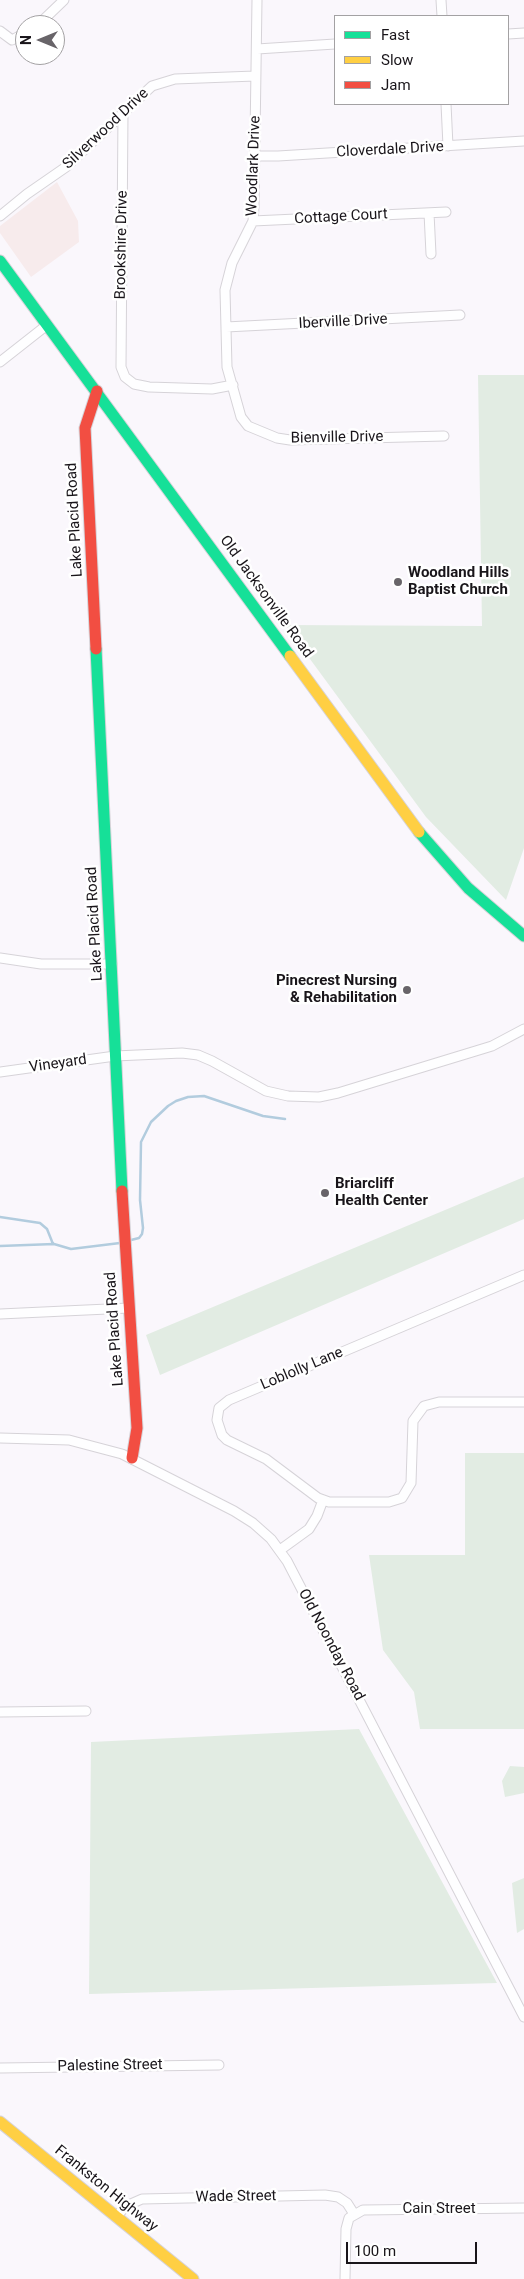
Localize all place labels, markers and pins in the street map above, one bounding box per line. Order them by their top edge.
place label: Woodland Hills Baptist Church [408,564,509,599]
marker: Woodland Hills Baptist Church [392,576,404,588]
place label: Pinecrest Nursing & Rehabilitation [276,972,397,1007]
marker: Pinecrest Nursing & Rehabilitation [401,984,413,996]
place label: Briarcliff Health Center [335,1175,428,1210]
marker: Briarcliff Health Center [319,1187,331,1199]

